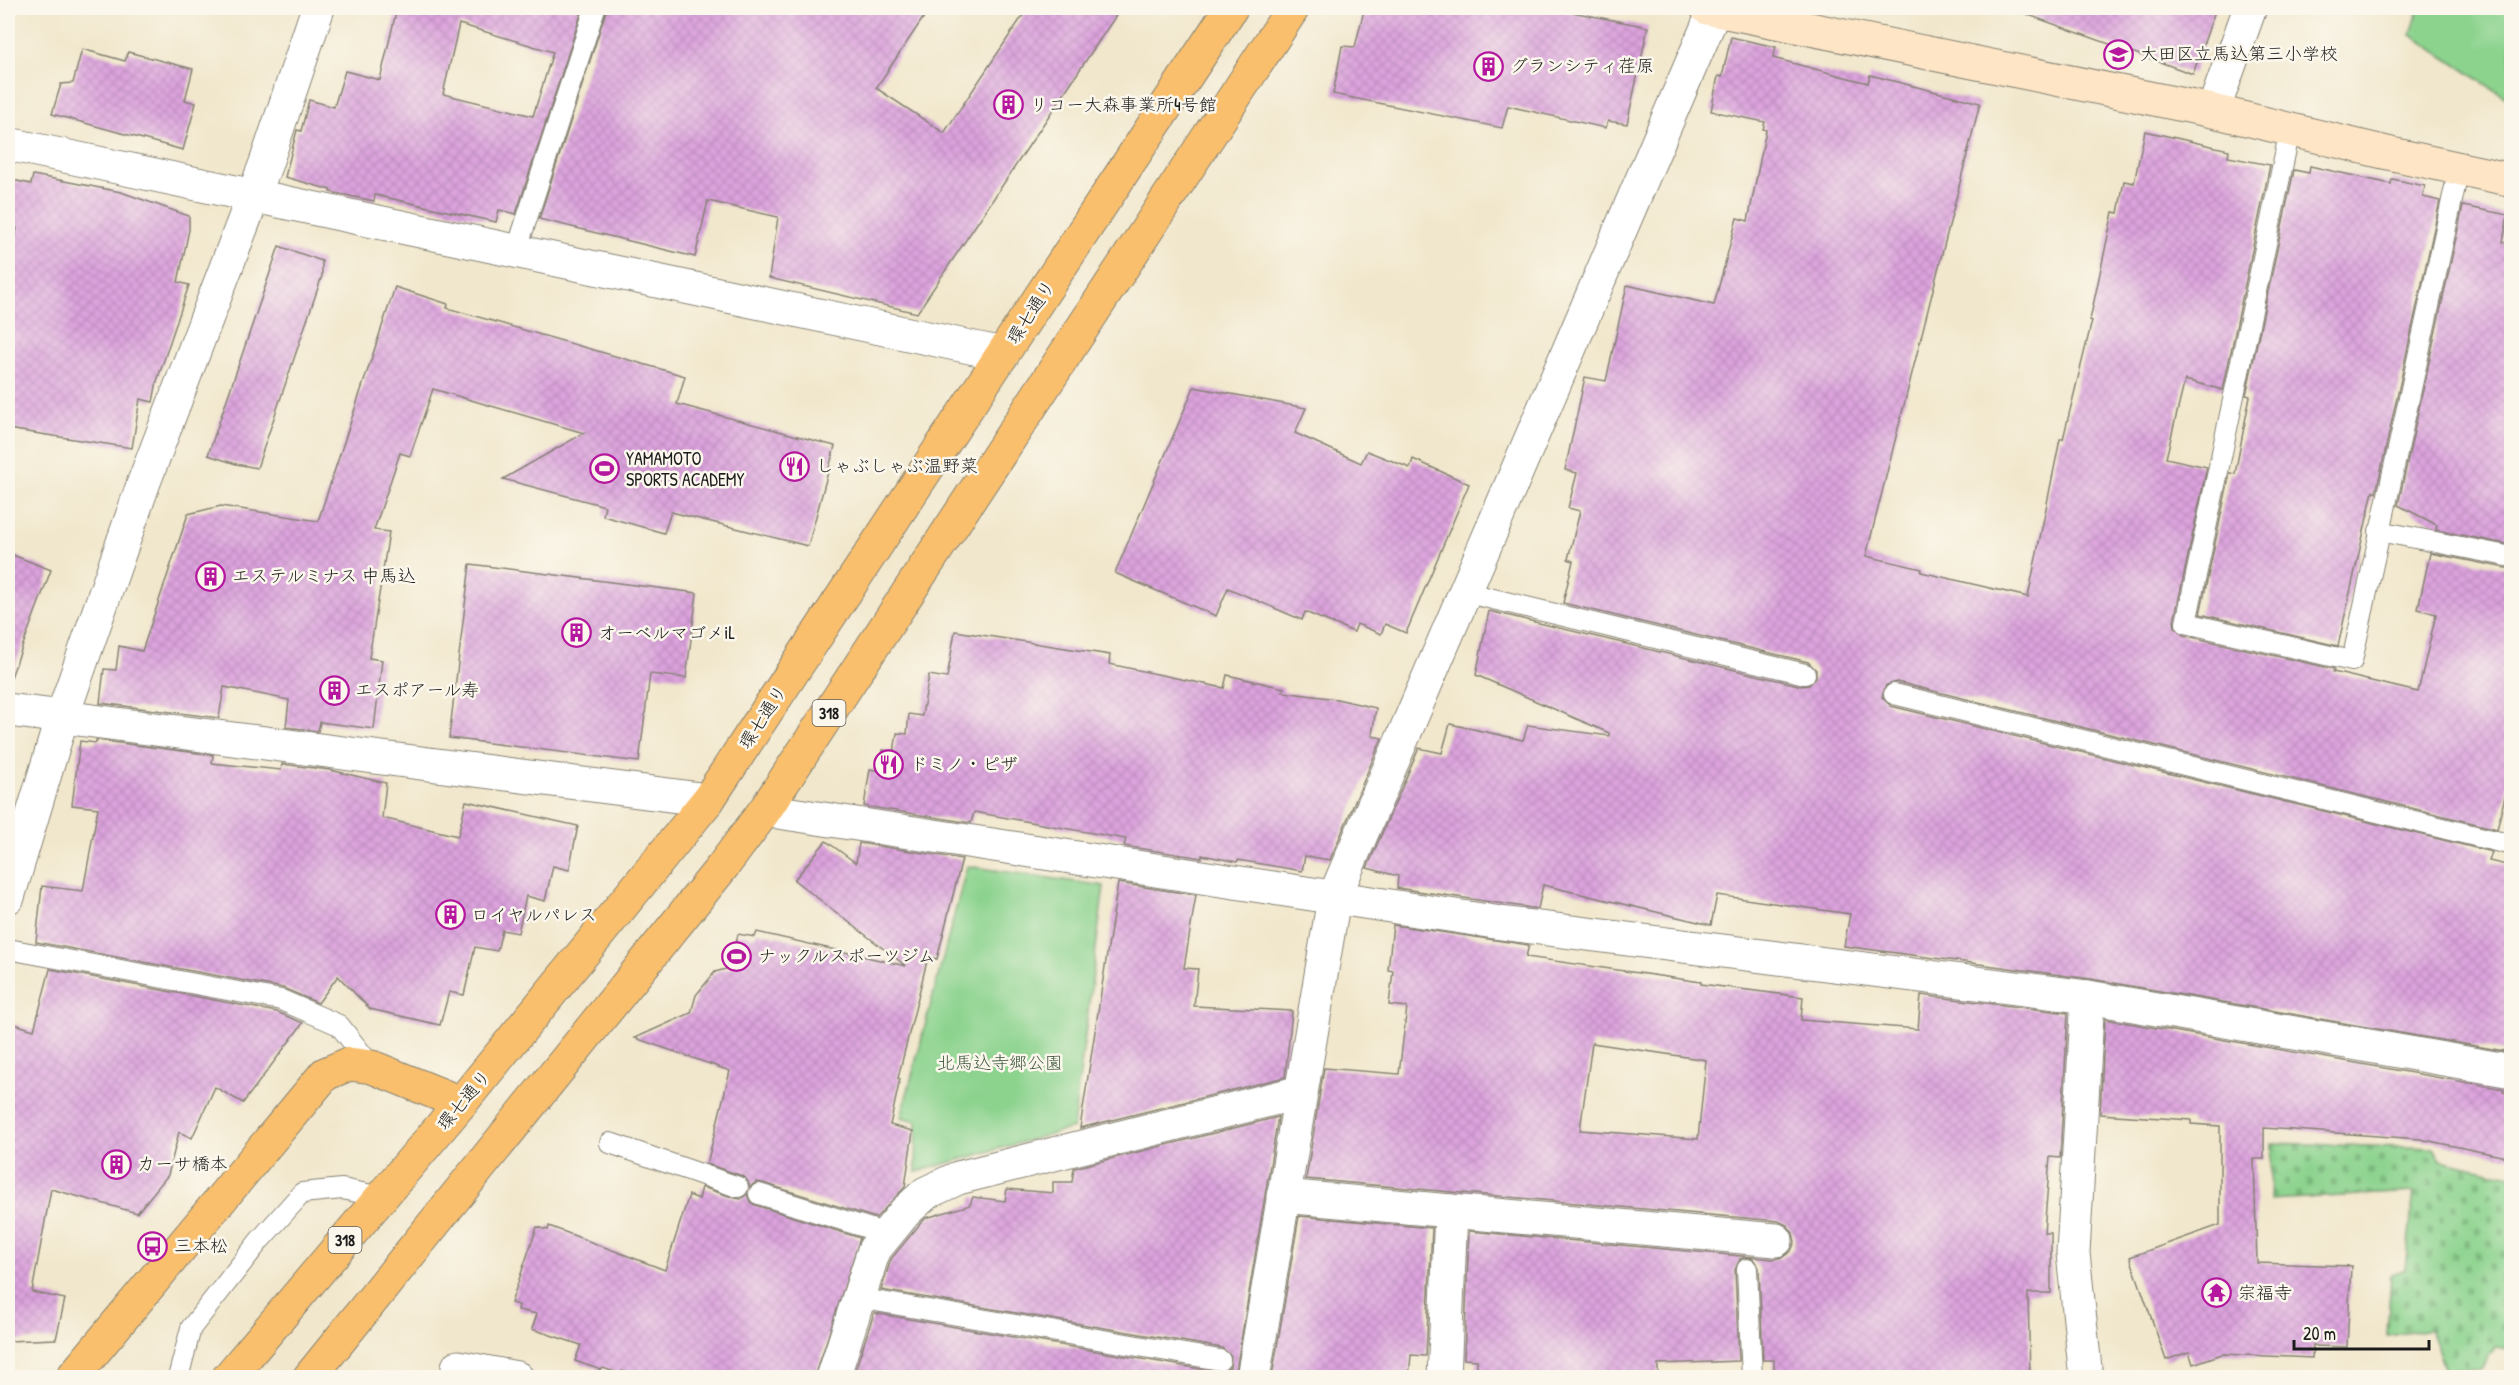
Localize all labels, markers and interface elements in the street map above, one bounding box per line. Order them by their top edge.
school or university icon: 大田区立馬込第三小学校 [2103,38,2135,70]
place label: 大田区立馬込第三小学校 [2140,41,2338,66]
building icon: グランシティ荏原 [1473,50,1505,82]
place label: グランシティ荏原 [1510,53,1654,78]
building icon: リコー大森事業所4号館 [993,89,1025,121]
place label: リコー大森事業所4号館 [1030,92,1217,117]
street label: 環七通り [1000,275,1061,349]
place label: YAMAMOTO SPORTS ACADEMY [626,446,745,492]
restaurant icon: しゃぶしゃぶ温野菜 [779,450,811,482]
sports icon: YAMAMOTO SPORTS ACADEMY [589,453,621,485]
place label: しゃぶしゃぶ温野菜 [816,453,978,478]
building icon: エステルミナス 中馬込 [195,560,227,592]
place label: エステルミナス 中馬込 [232,563,415,588]
building icon: オーベルマゴメiL [561,617,593,649]
place label: オーベルマゴメiL [598,620,735,645]
building icon: エスポアール寿 [318,674,350,706]
place label: エスポアール寿 [355,677,479,702]
street label: 環七通り [732,680,793,754]
road number: 318 [812,700,846,726]
restaurant icon: ドミノ・ピザ [873,748,905,780]
place label: ドミノ・ピザ [910,751,1018,776]
building icon: ロイヤルパレス [434,899,466,931]
place label: ロイヤルパレス [471,902,597,927]
sports icon: ナックルスポーツジム [721,940,753,972]
place label: ナックルスポーツジム [758,943,936,968]
park label: 北馬込寺郷公園 [937,1050,1063,1075]
street label: 環七通り [431,1064,496,1135]
building icon: カーサ橋本 [100,1148,132,1180]
place label: カーサ橋本 [137,1151,228,1176]
road number: 318 [328,1227,362,1253]
bus stop icon: 三本松 [137,1230,169,1262]
place label: 三本松 [174,1233,228,1258]
temple icon: 宗福寺 [2201,1277,2233,1309]
place label: 宗福寺 [2238,1280,2292,1305]
scale bar [2294,1313,2429,1351]
text: 20 m [2303,1321,2336,1346]

